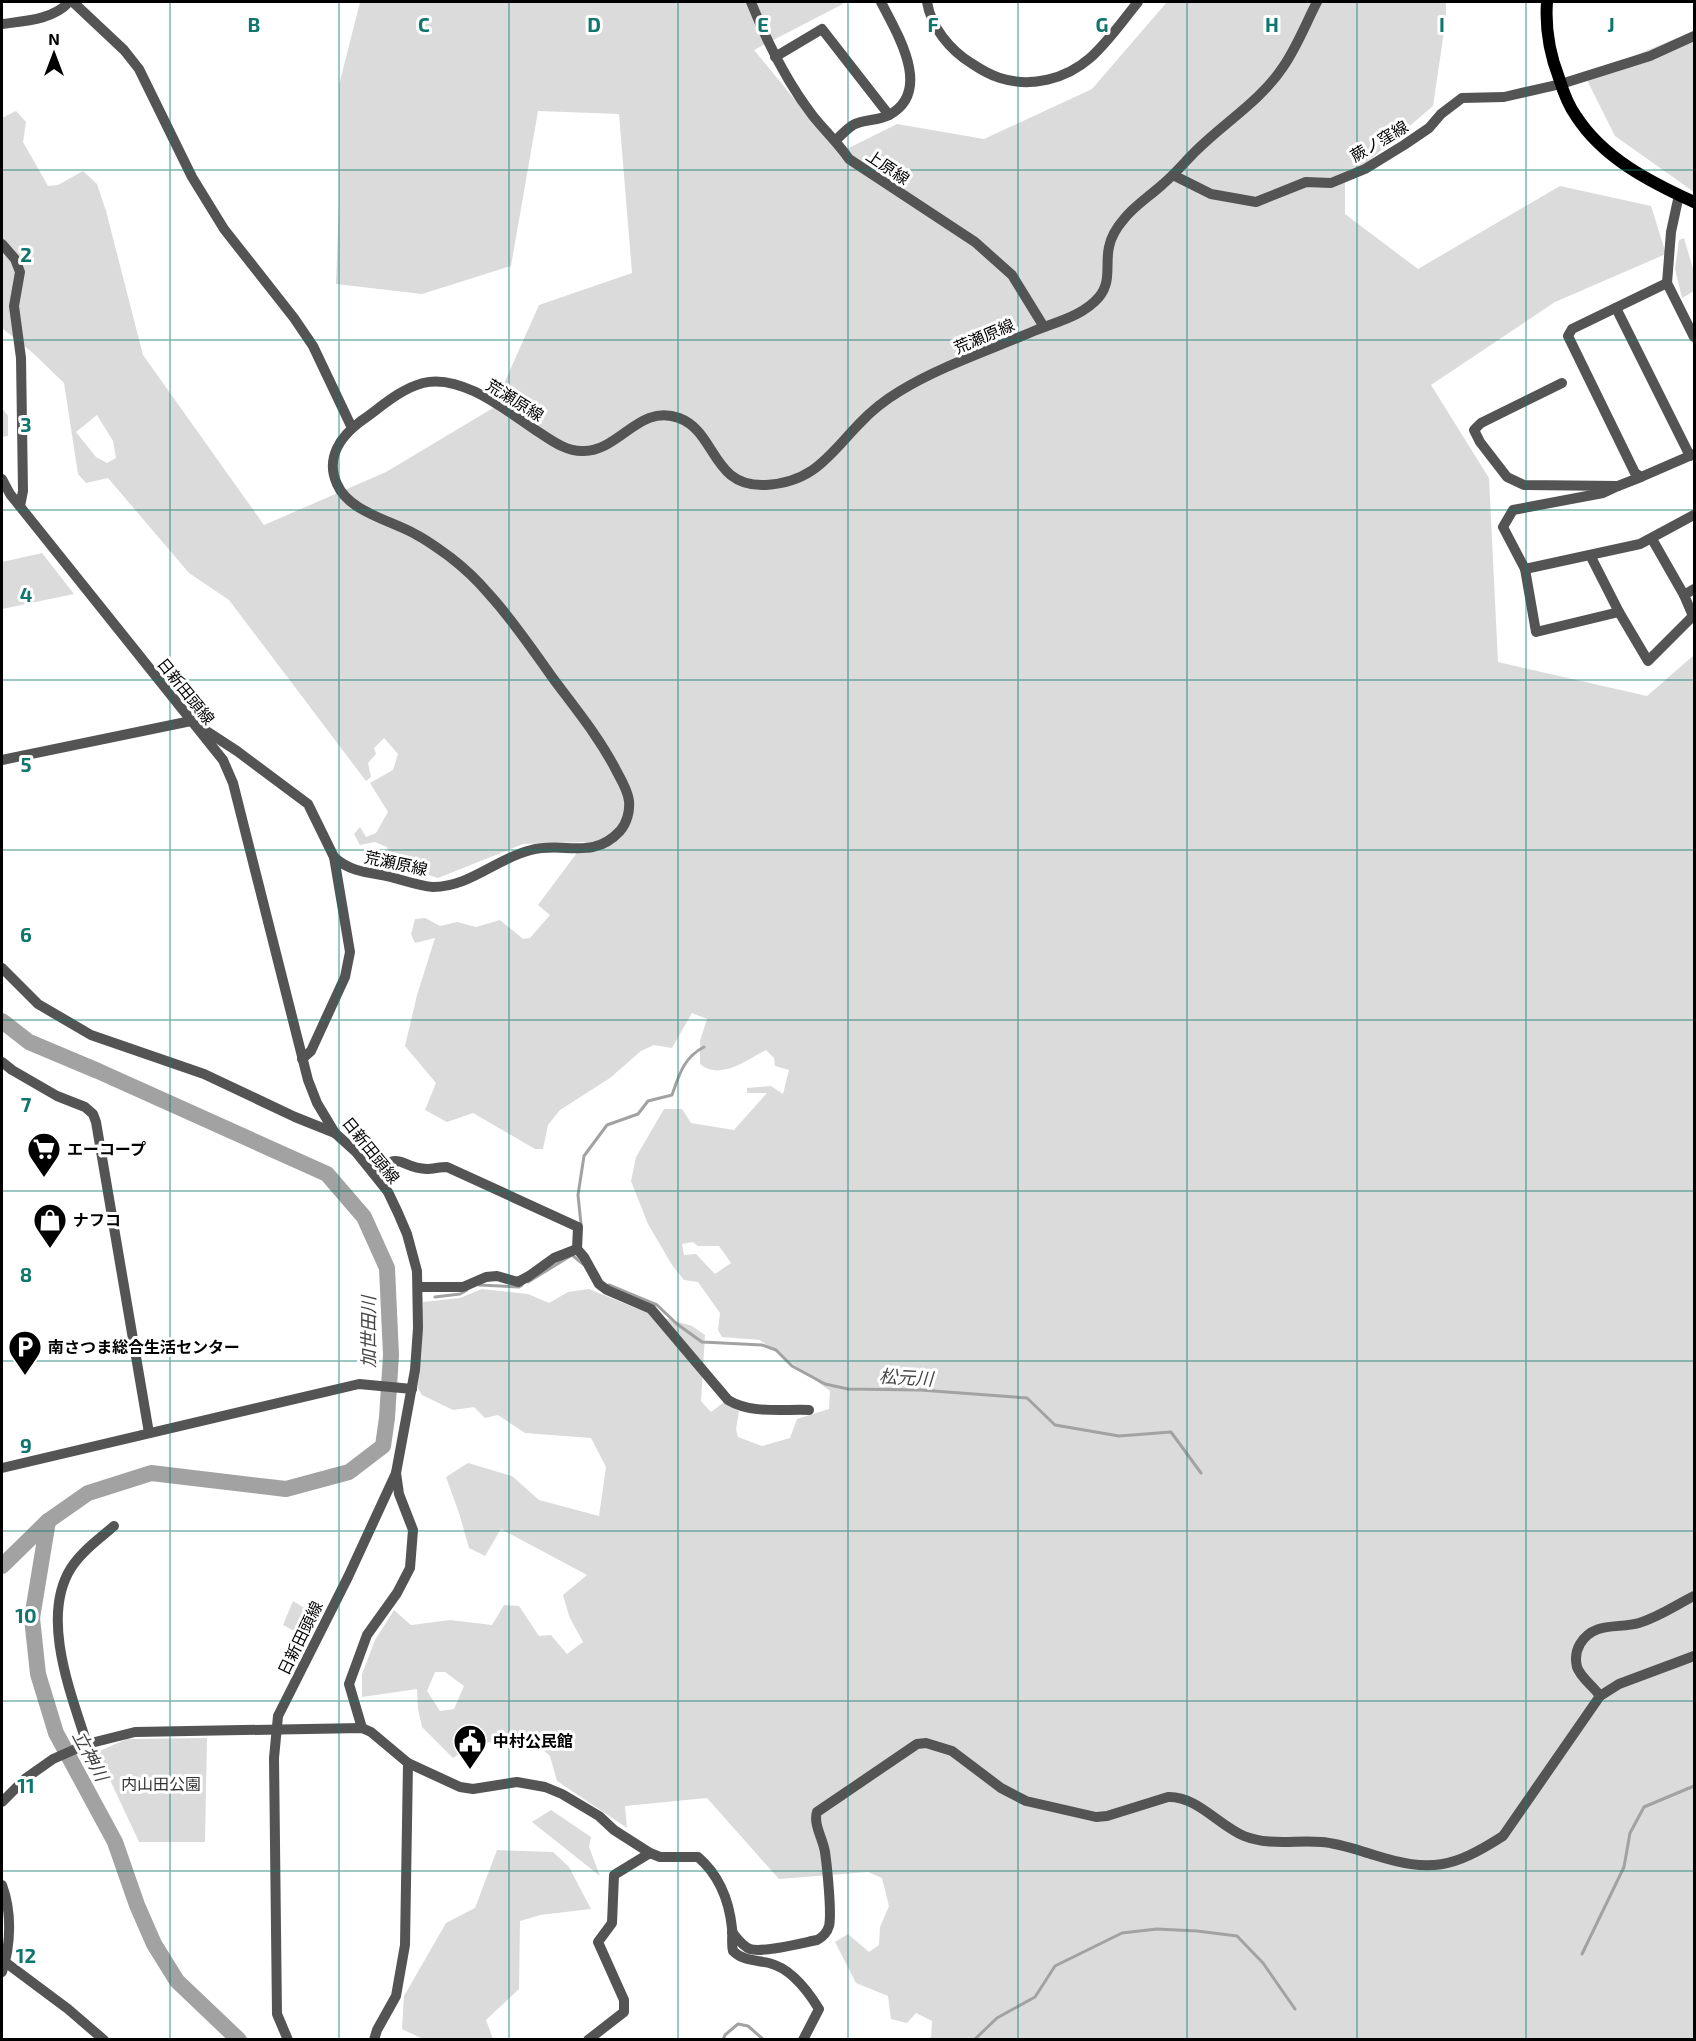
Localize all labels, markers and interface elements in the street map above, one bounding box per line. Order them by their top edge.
text: B [248,12,260,36]
text: C [418,12,430,36]
text: D [587,12,601,36]
text: E [757,12,769,36]
text: F [927,12,939,36]
text: G [1096,12,1108,36]
text: H [1265,12,1279,36]
text: I [1439,12,1445,36]
text: J [1607,12,1615,36]
north arrow [24,24,84,84]
text: N [48,29,60,48]
street label: 蕨ノ窪線 [1346,116,1411,165]
street label: 上原線 [863,145,913,188]
text: 2 [20,242,32,266]
street label: 荒瀬原線 [951,314,1017,357]
street label: 荒瀬原線 [483,375,547,425]
text: 3 [20,412,32,436]
text: 4 [20,582,33,606]
street label: 日新田頭線 [154,654,219,728]
text: 5 [20,752,32,776]
street label: 荒瀬原線 [363,847,429,878]
text: 6 [20,922,32,946]
text: 7 [21,1092,32,1116]
street label: 日新田頭線 [339,1113,404,1187]
supermarket icon: エーコープ [26,1131,62,1178]
place label: エーコープ [67,1139,146,1158]
shop icon: ナフコ [32,1202,68,1249]
place label: ナフコ [73,1210,121,1229]
text: 8 [20,1262,32,1286]
water label: 加世田川 [357,1294,379,1368]
parking icon: 南さつま総合生活センター [7,1329,43,1376]
place label: 南さつま総合生活センター [48,1337,240,1356]
water label: 松元川 [879,1365,936,1390]
text: 9 [20,1433,32,1457]
street label: 日新田頭線 [273,1598,326,1678]
text: 10 [15,1603,37,1627]
public building icon: 中村公民館 [452,1723,488,1770]
water label: 立神川 [68,1727,114,1786]
place label: 中村公民館 [493,1731,573,1750]
text: 11 [17,1773,35,1797]
park label: 内山田公園 [121,1774,201,1793]
text: 12 [16,1943,36,1967]

